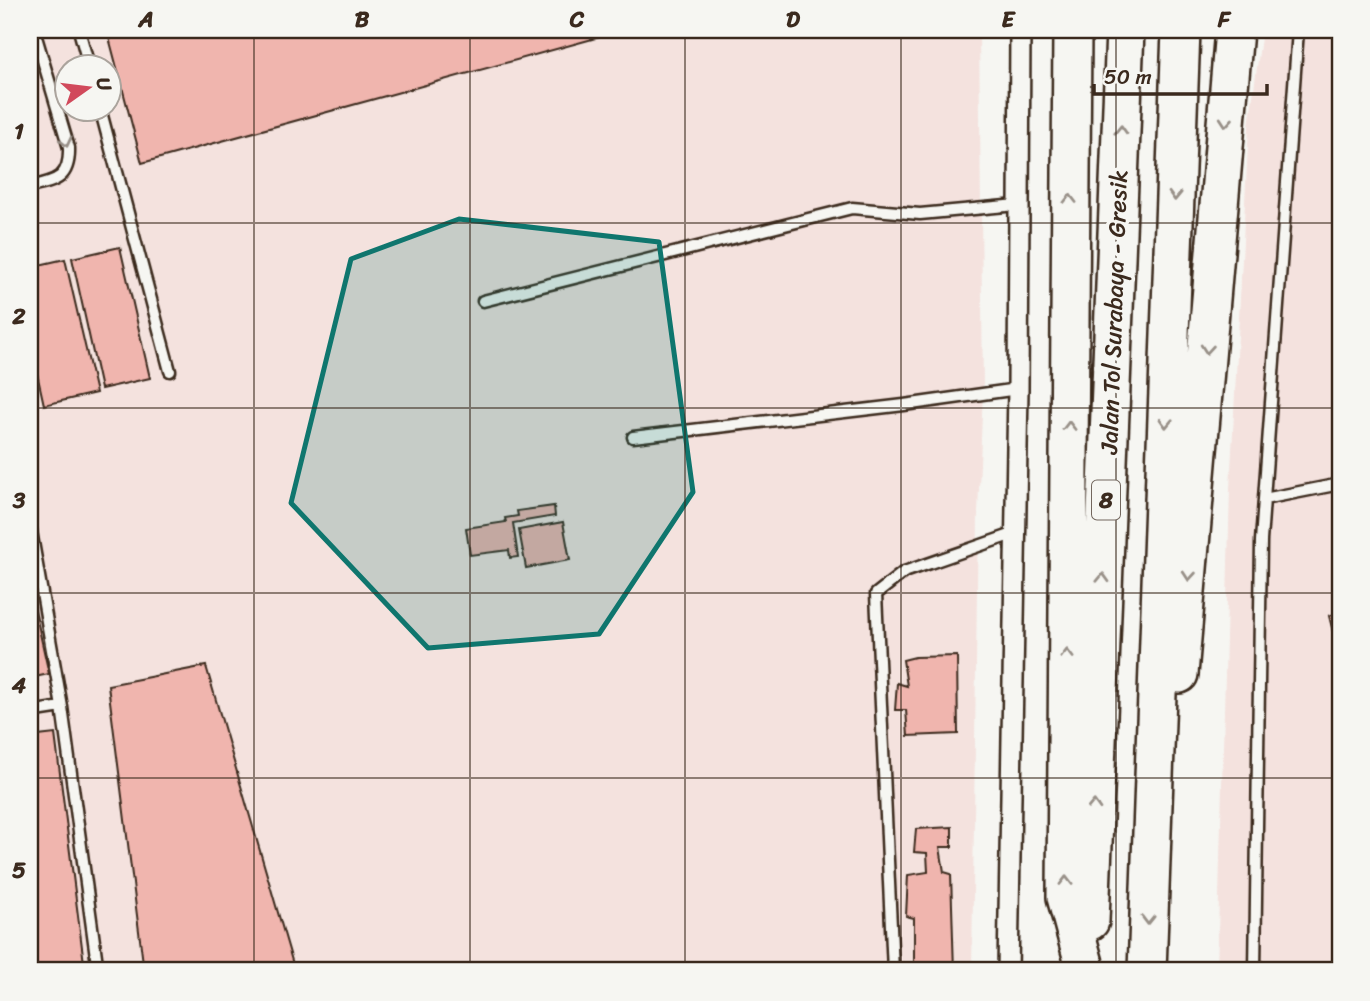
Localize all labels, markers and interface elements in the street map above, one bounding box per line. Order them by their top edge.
text: A [137,0,154,40]
text: B [355,0,370,40]
text: C [569,0,585,40]
text: D [786,0,801,40]
text: E [1002,0,1017,40]
text: F [1217,0,1232,40]
north arrow [52,52,122,122]
scale bar [1094,52,1267,96]
text: 50 m [1104,58,1152,96]
text: U [86,74,122,95]
text: 1 [14,111,24,152]
one-way arrow [1219,117,1234,128]
one-way arrow [1113,124,1128,135]
one-way arrow [58,136,72,148]
street label: Jalan Tol Surabaya - Gresik [1088,169,1140,456]
one-way arrow [1167,191,1182,202]
one-way arrow [1062,193,1078,204]
text: 2 [11,296,26,337]
one-way arrow [1200,344,1215,355]
one-way arrow [1159,418,1174,429]
one-way arrow [1061,421,1077,431]
text: 3 [12,480,26,521]
road number: 8 [1092,480,1120,520]
one-way arrow [1182,570,1197,581]
one-way arrow [1096,572,1111,583]
one-way arrow [1059,648,1075,659]
text: 4 [11,665,27,706]
one-way arrow [1087,799,1102,810]
text: 5 [12,850,26,891]
one-way arrow [1058,876,1074,886]
one-way arrow [1141,915,1156,926]

